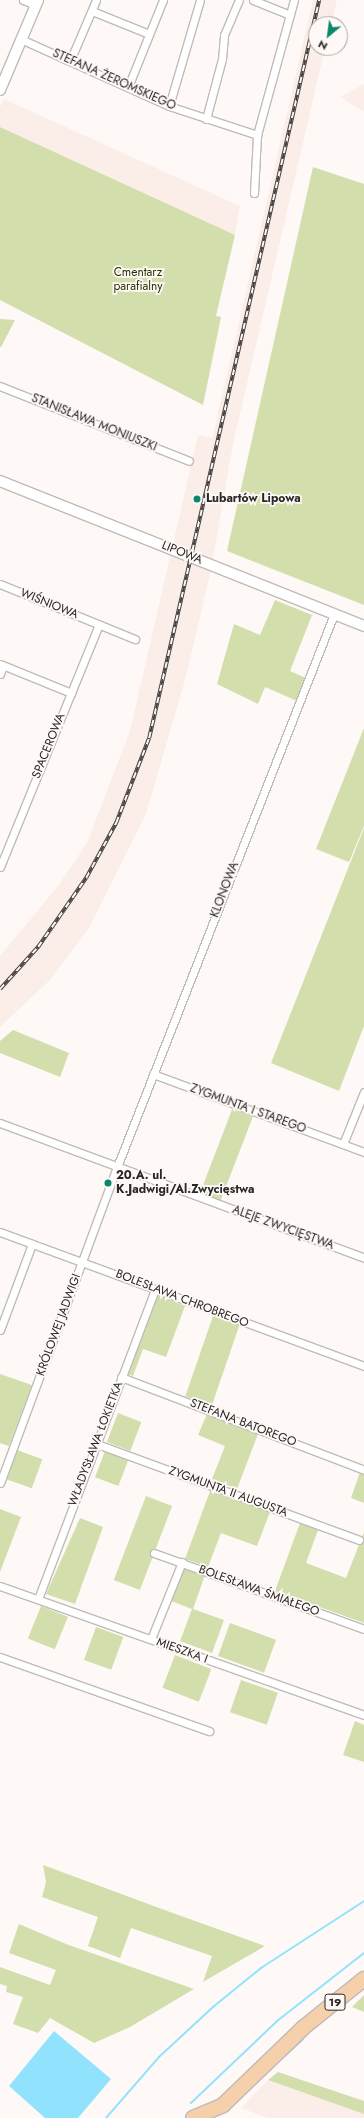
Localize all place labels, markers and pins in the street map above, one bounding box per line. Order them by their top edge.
place label: Lubartów Lipowa [206,492,301,506]
marker: Lubartów Lipowa [191,493,203,505]
place label: 20.A. ul. K.Jadwigi/Al.Zwycięstwa [116,1169,255,1197]
marker: 20.A. ul. K.Jadwigi/Al.Zwycięstwa [103,1178,113,1188]

